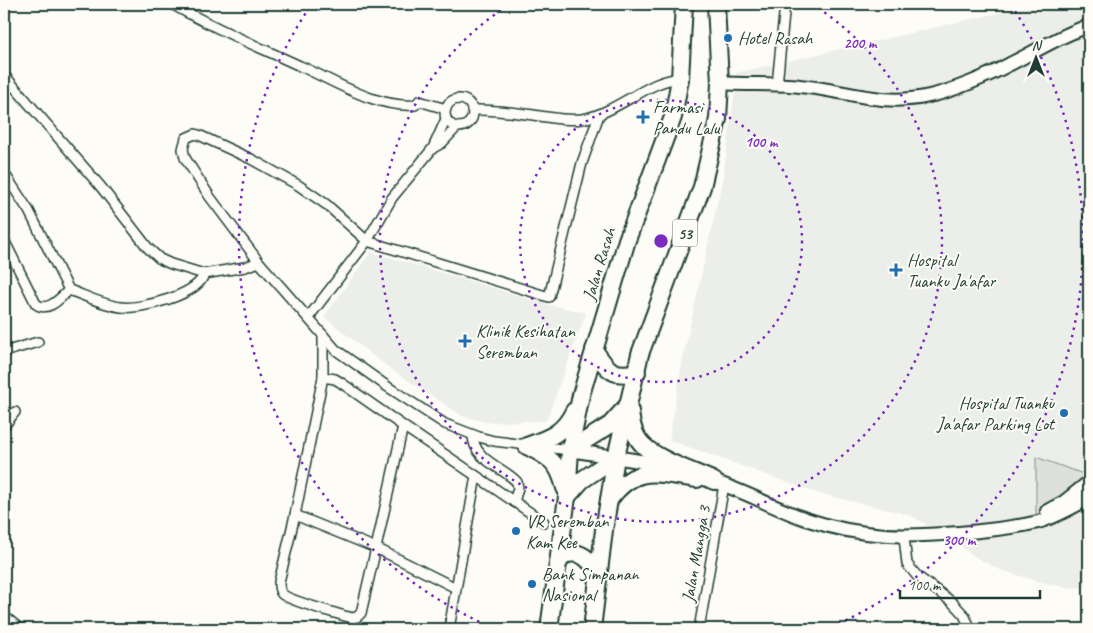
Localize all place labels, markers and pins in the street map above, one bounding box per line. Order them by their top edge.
place label: Hotel Rasah [738,27,814,49]
marker: Hotel Rasah [722,32,734,44]
place label: Farmasi Pandu Lalu [653,96,721,139]
marker: Farmasi Pandu Lalu [637,111,649,123]
centre of rings [652,232,670,250]
place label: Hospital Tuanku Ja'afar [907,249,997,292]
marker: Hospital Tuanku Ja'afar [889,263,903,277]
place label: Klinik Kesihatan Seremban [476,320,576,363]
marker: Klinik Kesihatan Seremban [458,334,472,348]
place label: Hospital Tuanku Ja'afar Parking Lot [936,392,1056,435]
marker: Hospital Tuanku Ja'afar Parking Lot [1058,407,1070,419]
place label: VR Seremban Kam Kee [526,510,610,553]
marker: VR Seremban Kam Kee [510,525,522,537]
place label: Bank Simpanan Nasional [542,563,640,606]
marker: Bank Simpanan Nasional [526,578,538,590]

